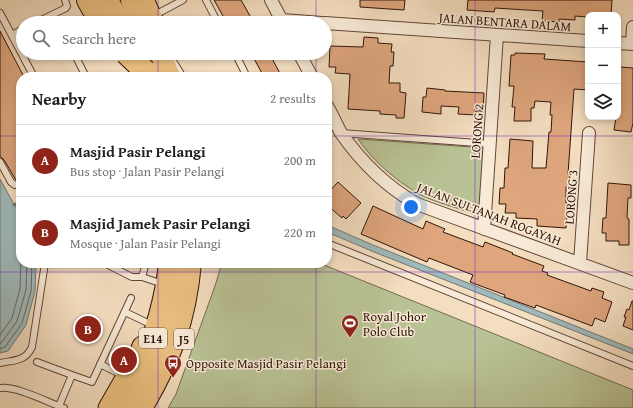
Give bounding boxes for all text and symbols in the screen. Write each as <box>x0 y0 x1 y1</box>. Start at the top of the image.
street label: JALAN BENTARA DALAM <box>436 8 572 36</box>
map controls <box>585 12 621 120</box>
button: + <box>585 12 621 48</box>
search box <box>16 16 332 60</box>
icon: search <box>30 27 52 49</box>
text: Search here <box>62 28 136 49</box>
button: − <box>585 48 621 84</box>
button: layers <box>585 84 621 120</box>
text: Nearby <box>32 86 86 111</box>
text: 2 results <box>270 89 316 108</box>
street label: LORONG 2 <box>466 103 488 159</box>
text: Masjid Pasir Pelangi <box>70 141 206 162</box>
text: A <box>41 151 49 170</box>
text: 200 m <box>284 151 316 170</box>
text: Bus stop · Jalan Pasir Pelangi <box>70 162 224 181</box>
street label: LORONG 3 <box>560 169 582 225</box>
street label: JALAN SULTANAH ROGAYAH <box>412 177 564 250</box>
your location <box>401 197 421 217</box>
text: Masjid Jamek Pasir Pelangi <box>70 213 251 234</box>
text: B <box>41 223 49 242</box>
text: 220 m <box>284 223 316 242</box>
text: Mosque · Jalan Pasir Pelangi <box>70 234 221 253</box>
place label: Royal Johor Polo Club <box>363 307 427 341</box>
sports icon: Royal Johor Polo Club <box>340 313 360 338</box>
pin: B <box>75 314 101 344</box>
road number: E14 <box>139 328 167 348</box>
road number: J5 <box>174 329 194 349</box>
pin: A <box>111 345 137 375</box>
bus stop icon: Opposite Masjid Pasir Pelangi <box>163 353 183 378</box>
place label: Opposite Masjid Pasir Pelangi <box>186 354 347 373</box>

